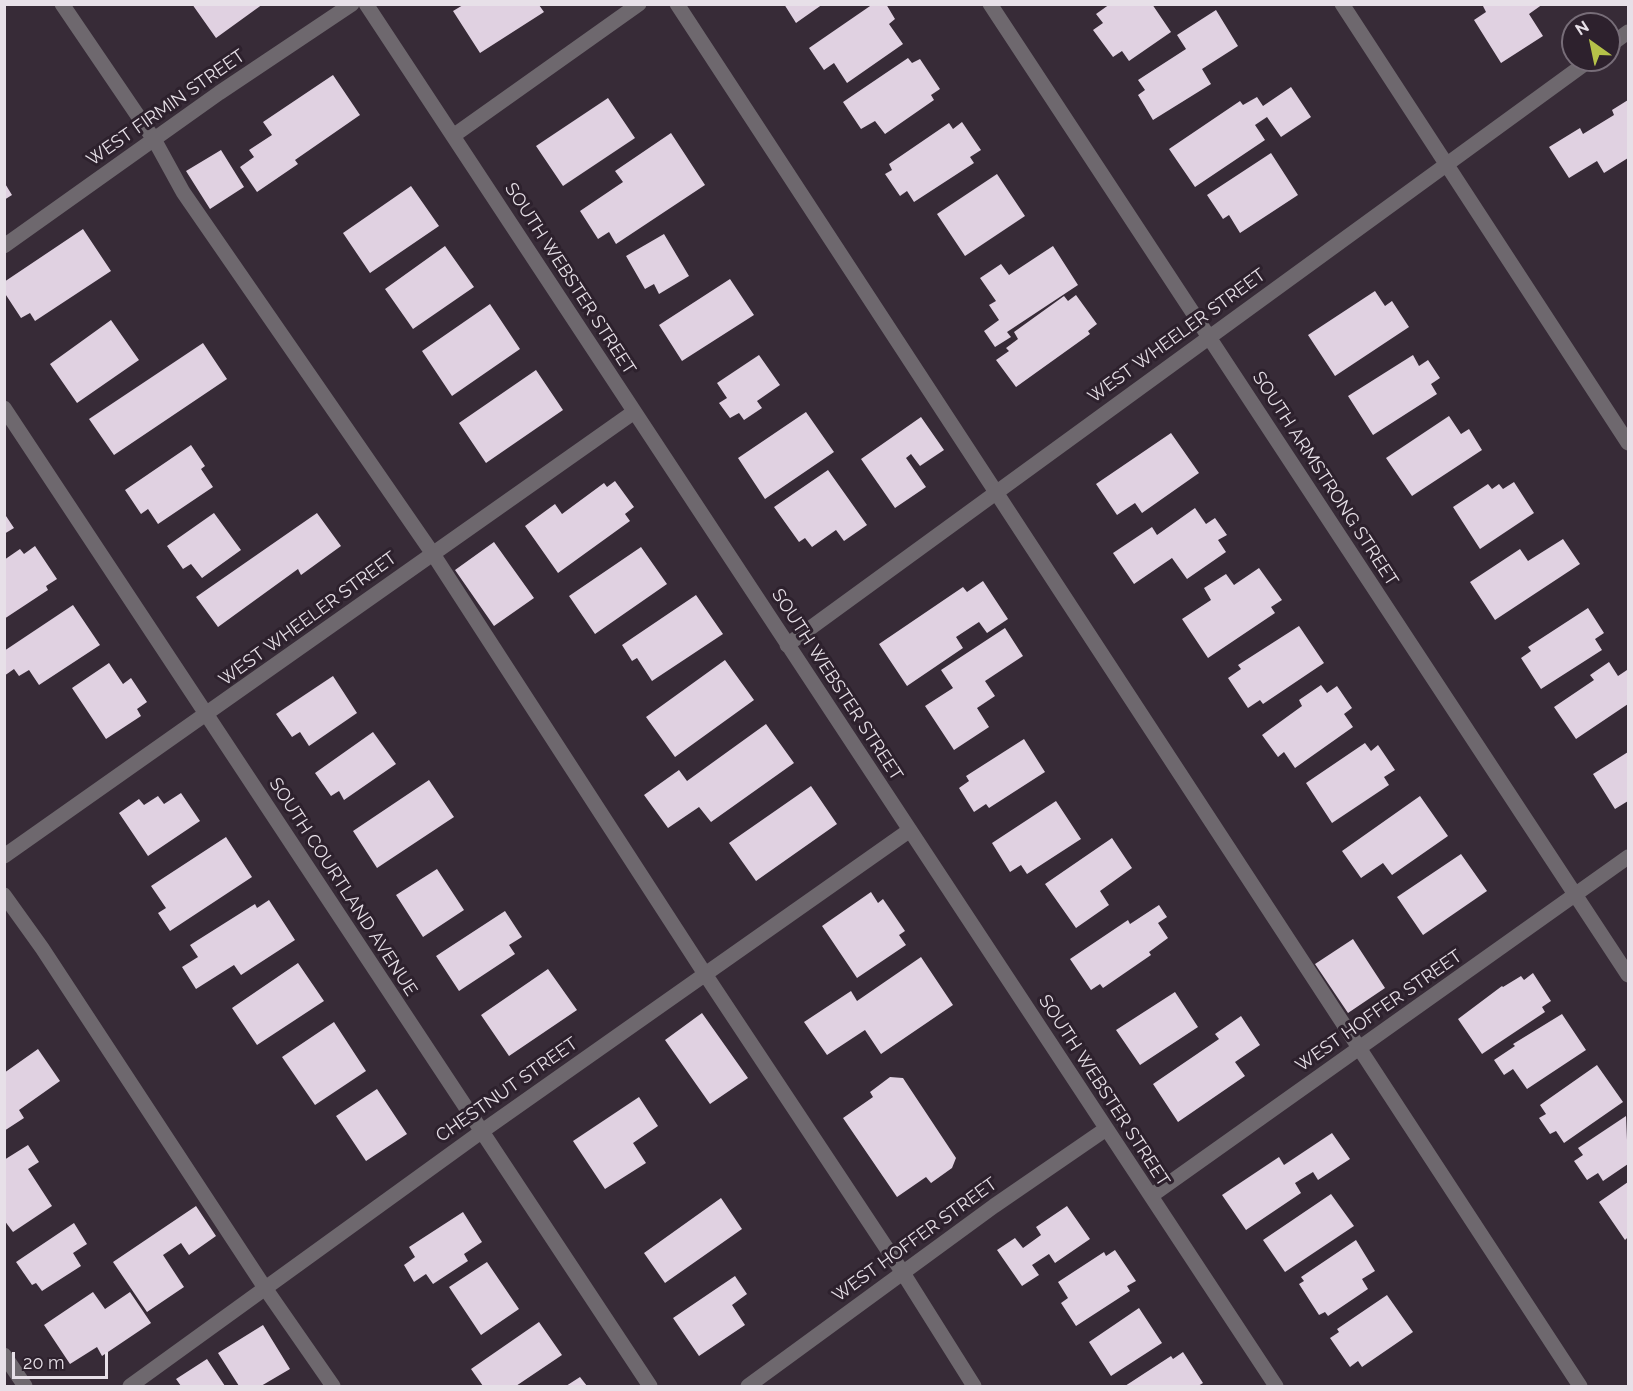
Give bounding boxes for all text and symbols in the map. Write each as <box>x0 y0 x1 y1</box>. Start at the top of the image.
north arrow <box>1561 12 1621 72</box>
text: N <box>1572 17 1592 39</box>
street label: WEST FIRMIN STREET <box>83 45 249 171</box>
street label: SOUTH WEBSTER STREET <box>500 179 640 379</box>
street label: WEST WHEELER STREET <box>1084 264 1270 408</box>
street label: SOUTH ARMSTRONG STREET <box>1247 368 1403 590</box>
street label: WEST WHEELER STREET <box>215 547 401 691</box>
street label: SOUTH WEBSTER STREET <box>767 585 907 785</box>
street label: SOUTH COURTLAND AVENUE <box>264 774 422 1000</box>
street label: WEST HOFFER STREET <box>1292 945 1466 1077</box>
street label: SOUTH WEBSTER STREET <box>1034 991 1174 1191</box>
street label: CHESTNUT STREET <box>432 1033 582 1147</box>
street label: WEST HOFFER STREET <box>829 1173 1001 1307</box>
scale bar <box>15 1340 111 1378</box>
text: 20 m <box>23 1352 65 1373</box>

